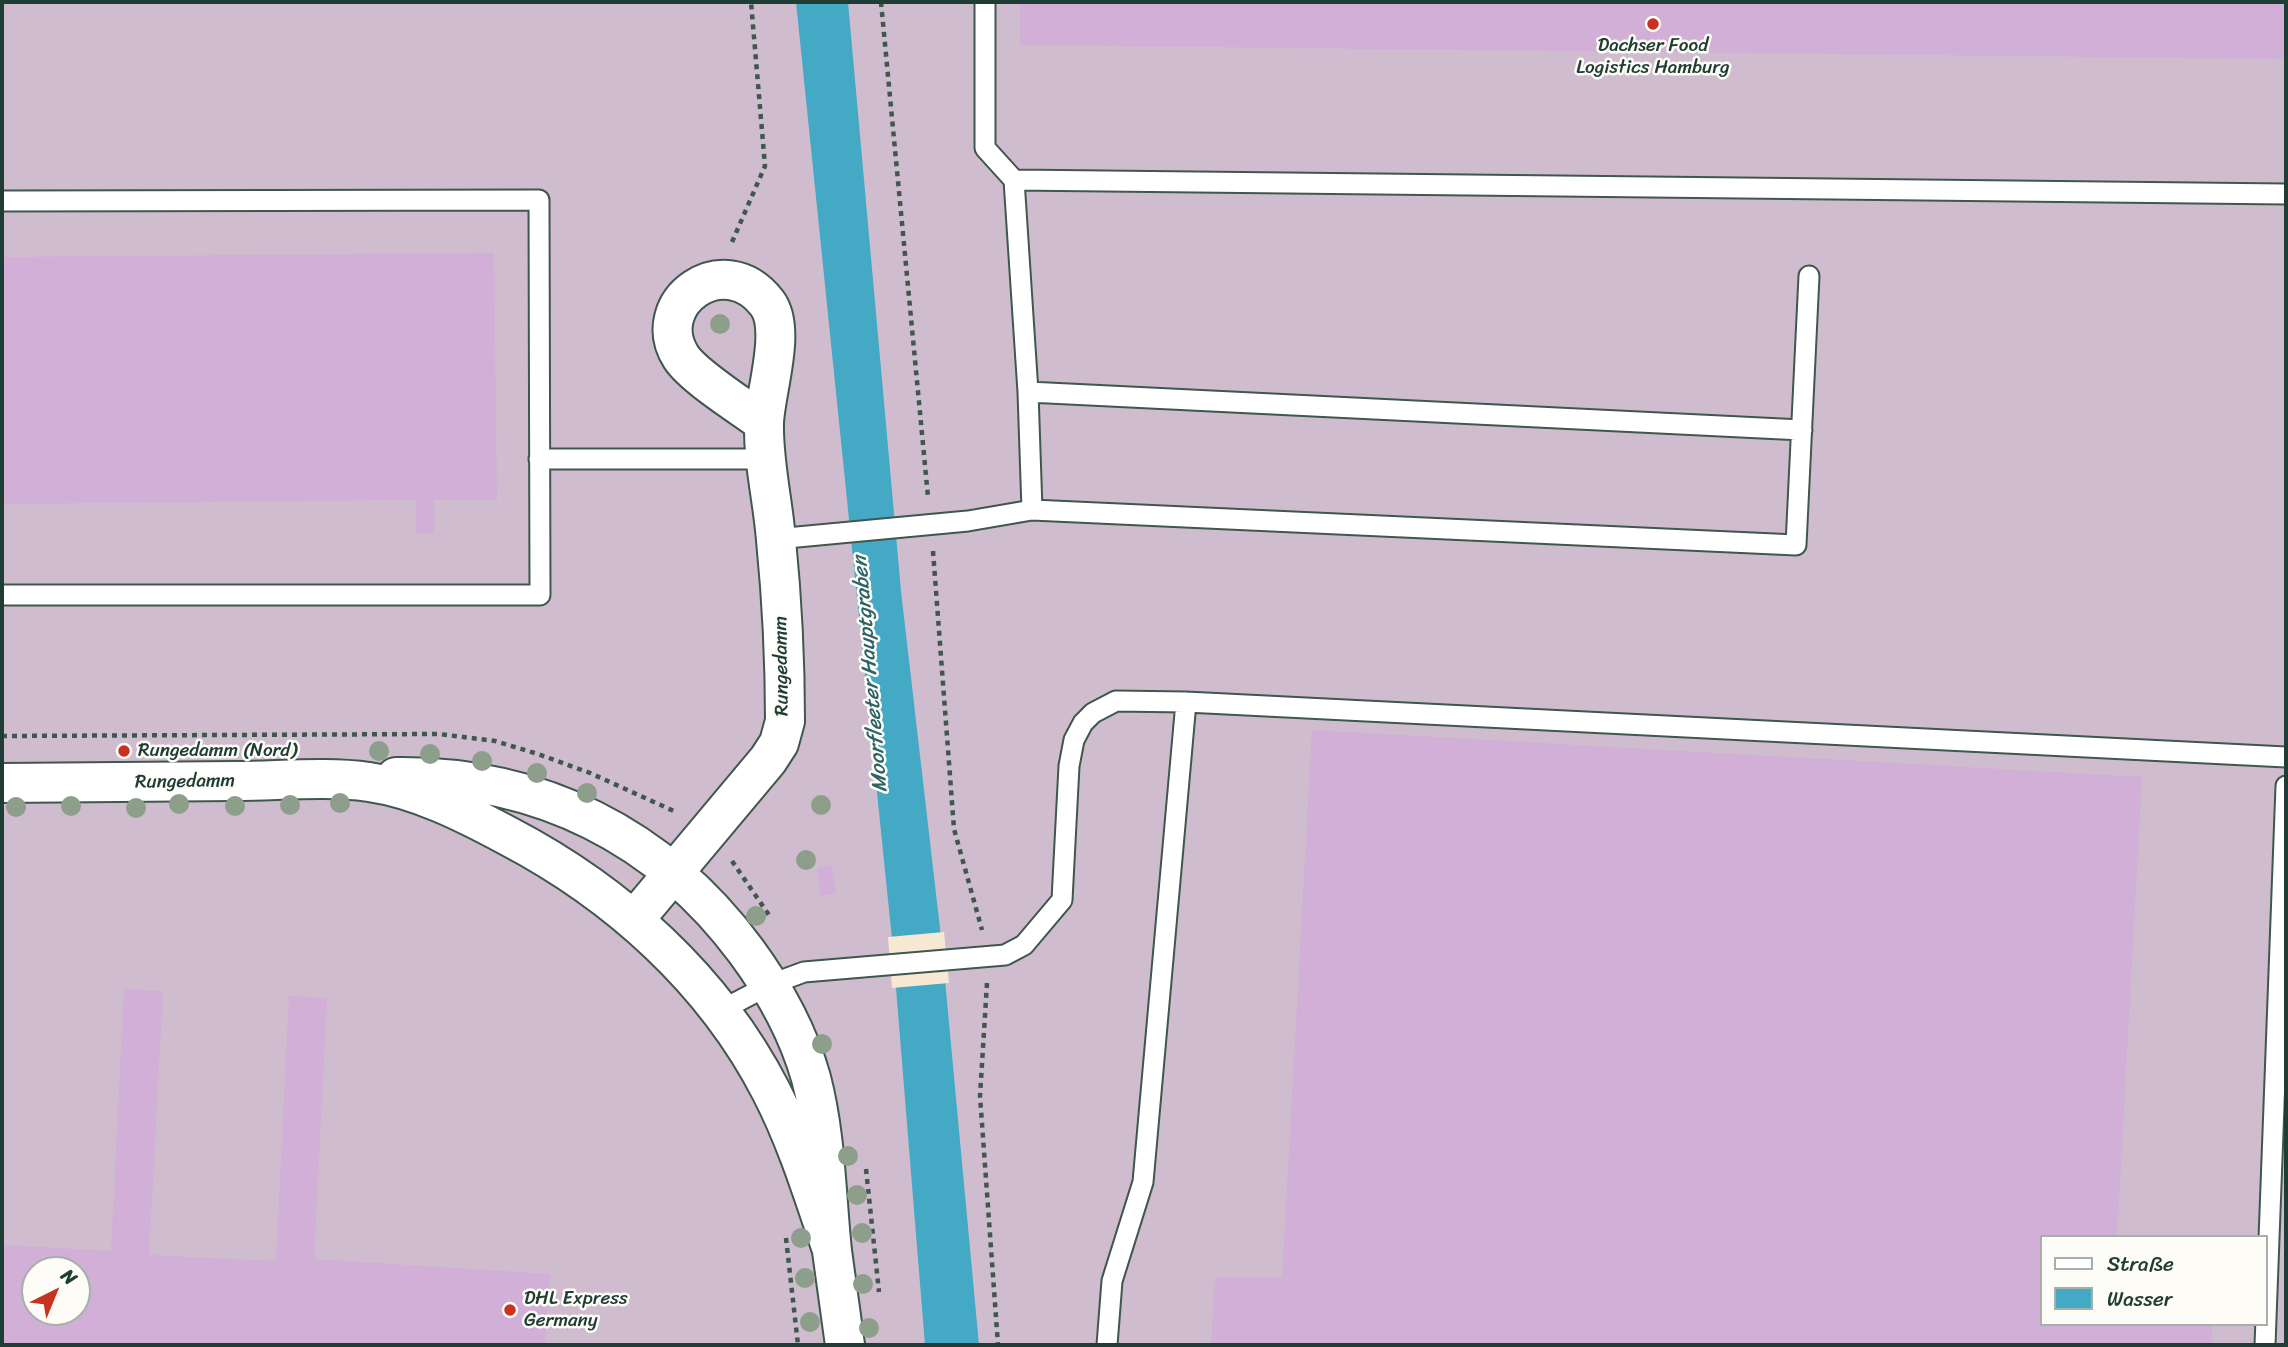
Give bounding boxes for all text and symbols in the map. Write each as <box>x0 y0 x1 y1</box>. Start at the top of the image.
marker: Dachser Food Logistics Hamburg <box>1645 16 1661 32</box>
place label: Dachser Food Logistics Hamburg <box>1576 35 1730 79</box>
water label: Moorfleeter Hauptgraben <box>848 555 894 793</box>
street label: Rungedamm <box>770 616 794 716</box>
place label: Rungedamm (Nord) <box>138 740 297 762</box>
marker: Rungedamm (Nord) <box>116 743 132 759</box>
street label: Rungedamm <box>135 770 235 794</box>
legend <box>2039 1235 2267 1326</box>
text: Straße <box>2107 1245 2174 1283</box>
north arrow <box>21 1256 91 1326</box>
text: N <box>53 1260 85 1293</box>
text: Wasser <box>2107 1280 2172 1318</box>
place label: DHL Express Germany <box>524 1288 628 1332</box>
marker: DHL Express Germany <box>502 1302 518 1318</box>

